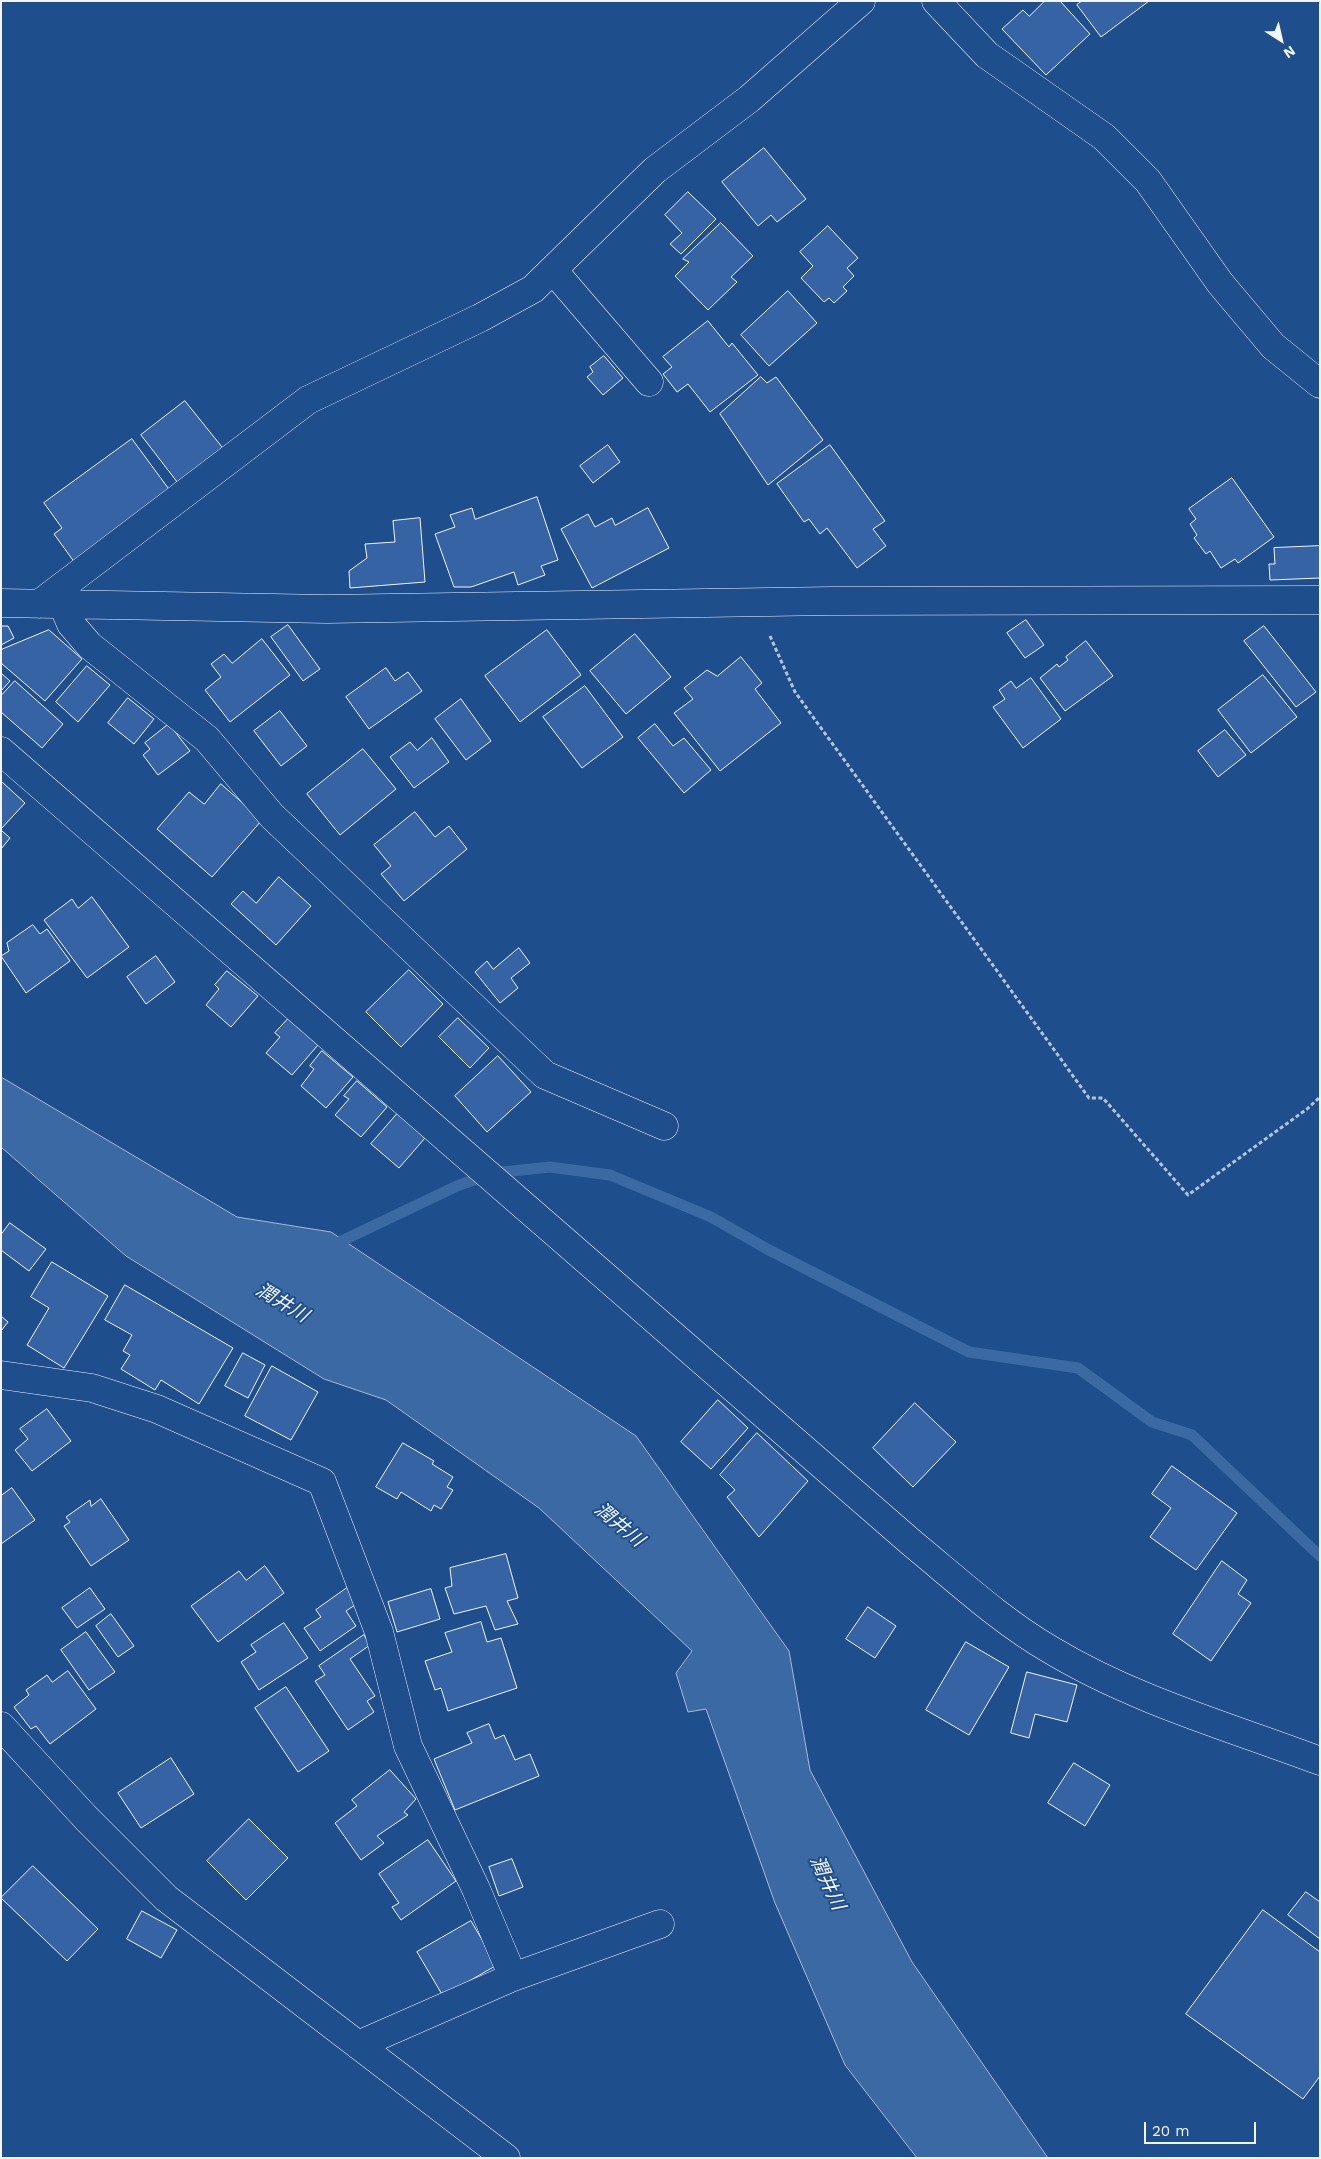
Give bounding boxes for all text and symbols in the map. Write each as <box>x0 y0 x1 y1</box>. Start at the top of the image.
north arrow <box>1256 15 1306 65</box>
text: N <box>1281 43 1298 62</box>
water label: 潤井川 <box>252 1279 312 1327</box>
water label: 潤井川 <box>590 1498 648 1552</box>
water label: 潤井川 <box>805 1852 849 1914</box>
scale bar <box>1146 2112 1258 2144</box>
text: 20 m <box>1152 2122 1190 2140</box>

